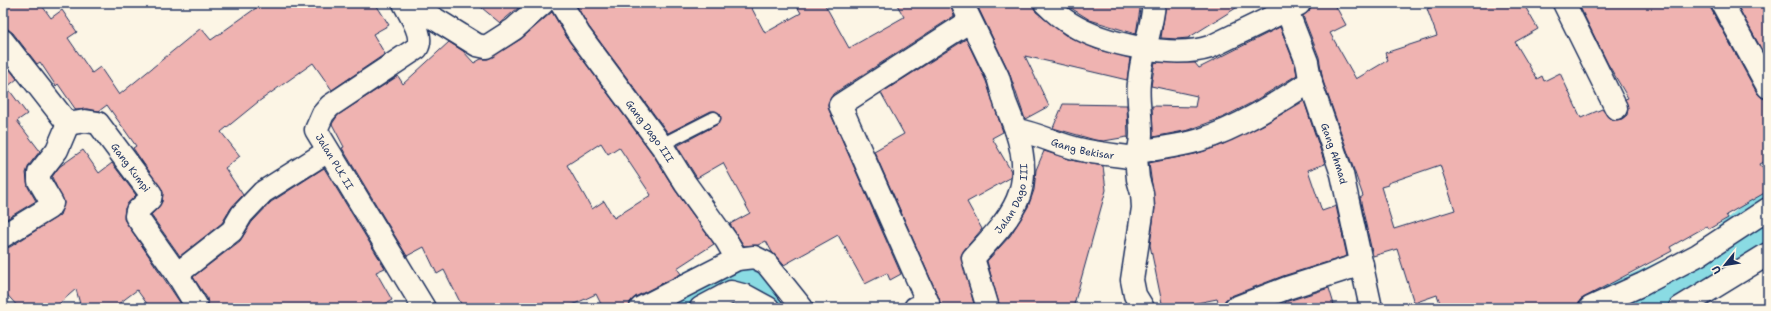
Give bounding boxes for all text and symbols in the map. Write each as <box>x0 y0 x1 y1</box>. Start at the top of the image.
street label: Gang Dago III <box>623 97 677 165</box>
street label: Gang Ahmad <box>1318 121 1350 186</box>
street label: Jalan PLK II <box>313 131 357 192</box>
street label: Gang Bekisar <box>1049 135 1115 162</box>
street label: Gang Kumpi <box>108 140 153 195</box>
street label: Jalan Dago III <box>992 163 1030 236</box>
north arrow <box>1705 245 1745 285</box>
text: U <box>1708 263 1725 277</box>

